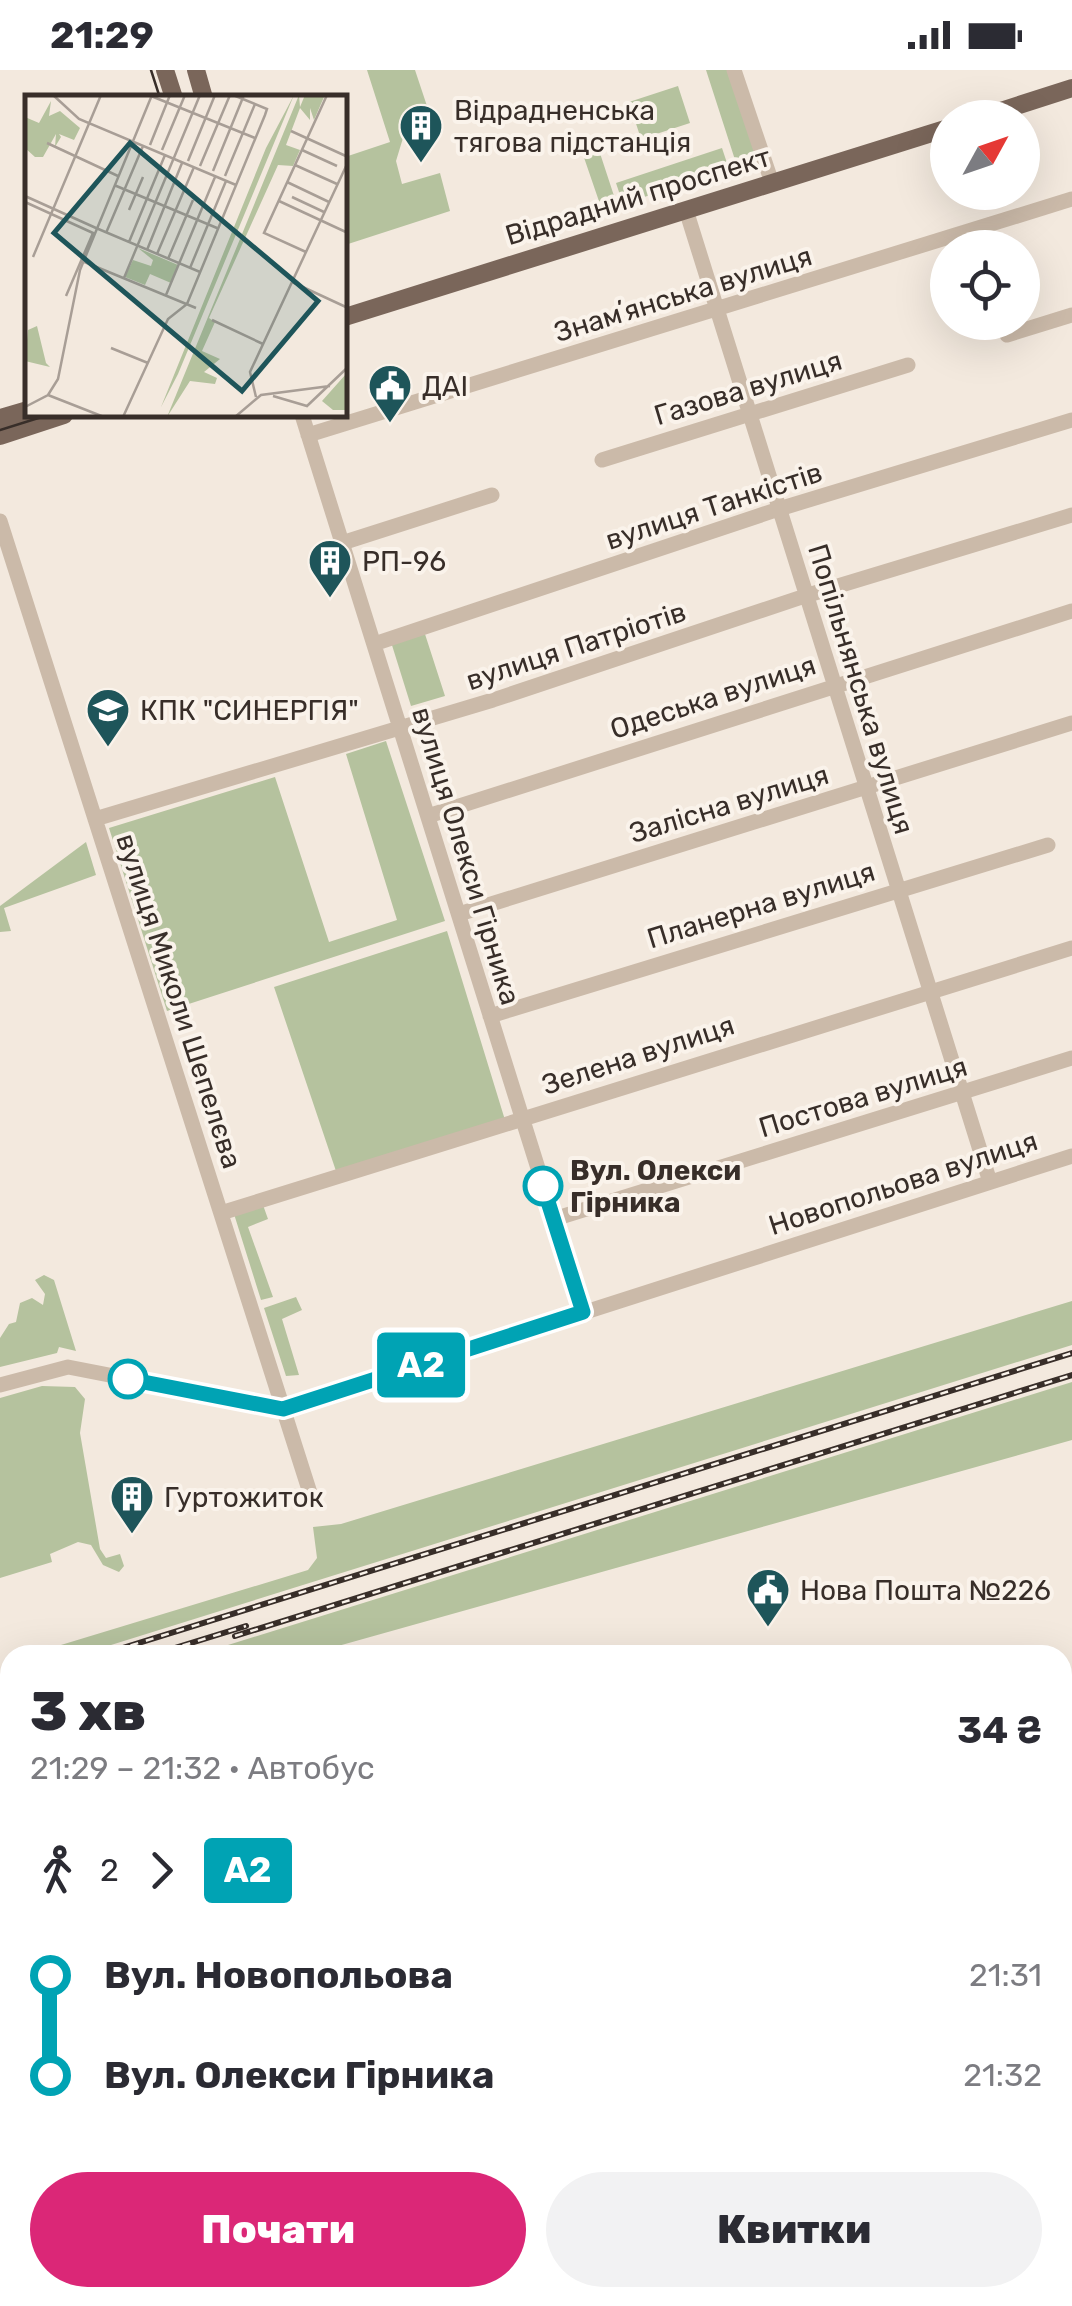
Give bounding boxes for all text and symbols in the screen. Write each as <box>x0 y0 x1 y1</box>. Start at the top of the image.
text: 21:29 <box>50 12 154 58</box>
place label: Відрадненська тягова підстанція <box>454 94 691 159</box>
inset map <box>25 95 348 418</box>
north arrow <box>930 100 1040 210</box>
map controls <box>930 100 1040 340</box>
building icon: Відрадненська тягова підстанція <box>398 103 444 164</box>
street label: Відрадний проспект <box>501 140 775 252</box>
button: locate <box>930 230 1040 340</box>
street label: Знамʼянська вулиця <box>550 239 816 349</box>
street label: Газова вулиця <box>650 344 846 432</box>
public building icon: ДАІ <box>367 363 413 424</box>
place label: ДАІ <box>422 370 468 403</box>
street label: вулиця Танкістів <box>602 455 826 557</box>
building icon: РП-96 <box>307 538 353 599</box>
street label: Попільнянська вулиця <box>801 540 921 838</box>
place label: РП-96 <box>362 545 446 578</box>
street label: вулиця Патріотів <box>462 595 690 697</box>
street label: Одеська вулиця <box>606 648 820 746</box>
school or university icon: КПК "СИНЕРГІЯ" <box>85 687 131 748</box>
place label: КПК "СИНЕРГІЯ" <box>140 694 359 727</box>
street label: вулиця Олекси Гірника <box>405 703 527 1009</box>
street label: Залісна вулиця <box>625 758 833 850</box>
street label: вулиця Миколи Шепелєва <box>109 829 249 1173</box>
street label: Планерна вулиця <box>643 855 879 955</box>
street label: Зелена вулиця <box>538 1008 738 1102</box>
street label: Постова вулиця <box>755 1050 971 1144</box>
street label: Новопольова вулиця <box>764 1124 1042 1242</box>
place label: Вул. Олекси Гірника <box>570 1154 741 1219</box>
marker: Вул. Олекси Гірника <box>524 1167 562 1205</box>
line badge: А2 <box>376 1332 466 1398</box>
text: А2 <box>397 1344 445 1386</box>
unlabelled marker <box>109 1360 147 1398</box>
building icon: Гуртожиток <box>109 1474 155 1535</box>
place label: Гуртожиток <box>164 1481 324 1514</box>
public building icon: Нова Пошта №226 <box>745 1567 791 1628</box>
place label: Нова Пошта №226 <box>800 1574 1051 1607</box>
text: 3 хв <box>30 1679 147 1744</box>
text: 34 ₴ <box>957 1707 1042 1753</box>
text: 21:29 – 21:32 · Автобус <box>30 1749 375 1787</box>
icon: walk <box>30 1843 85 1898</box>
icon: forward <box>134 1843 189 1898</box>
text: А2 <box>224 1849 272 1891</box>
text: 2 <box>100 1851 119 1889</box>
text: Вул. Новопольова <box>104 1952 453 1998</box>
text: 21:31 <box>969 1956 1042 1994</box>
text: Вул. Олекси Гірника <box>104 2052 495 2098</box>
text: 21:32 <box>963 2056 1042 2094</box>
button: Почати <box>30 2172 526 2287</box>
button: Квитки <box>546 2172 1042 2287</box>

